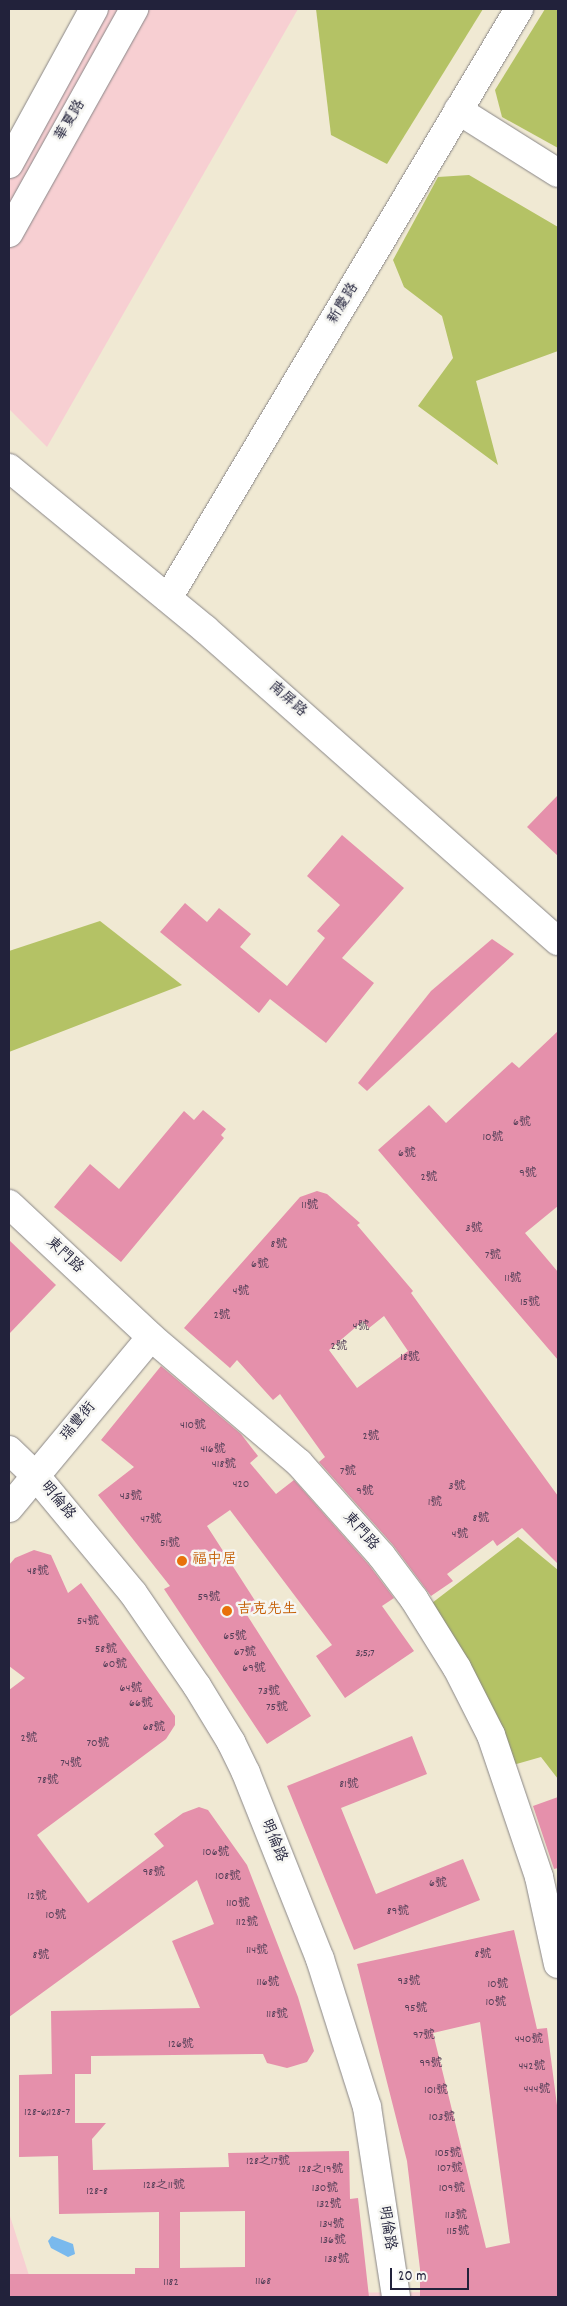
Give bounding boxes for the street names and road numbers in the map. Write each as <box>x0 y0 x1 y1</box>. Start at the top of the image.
street label: 華夏路 <box>52 97 90 145</box>
street label: 新慶路 <box>325 280 363 328</box>
street label: 南屏路 <box>264 678 310 722</box>
street label: 東門路 <box>41 1234 87 1278</box>
street label: 瑞豐街 <box>58 1399 100 1445</box>
street label: 明倫路 <box>36 1478 78 1524</box>
street label: 東門路 <box>338 1509 382 1555</box>
street label: 明倫路 <box>256 1817 290 1865</box>
street label: 明倫路 <box>374 2204 398 2252</box>

